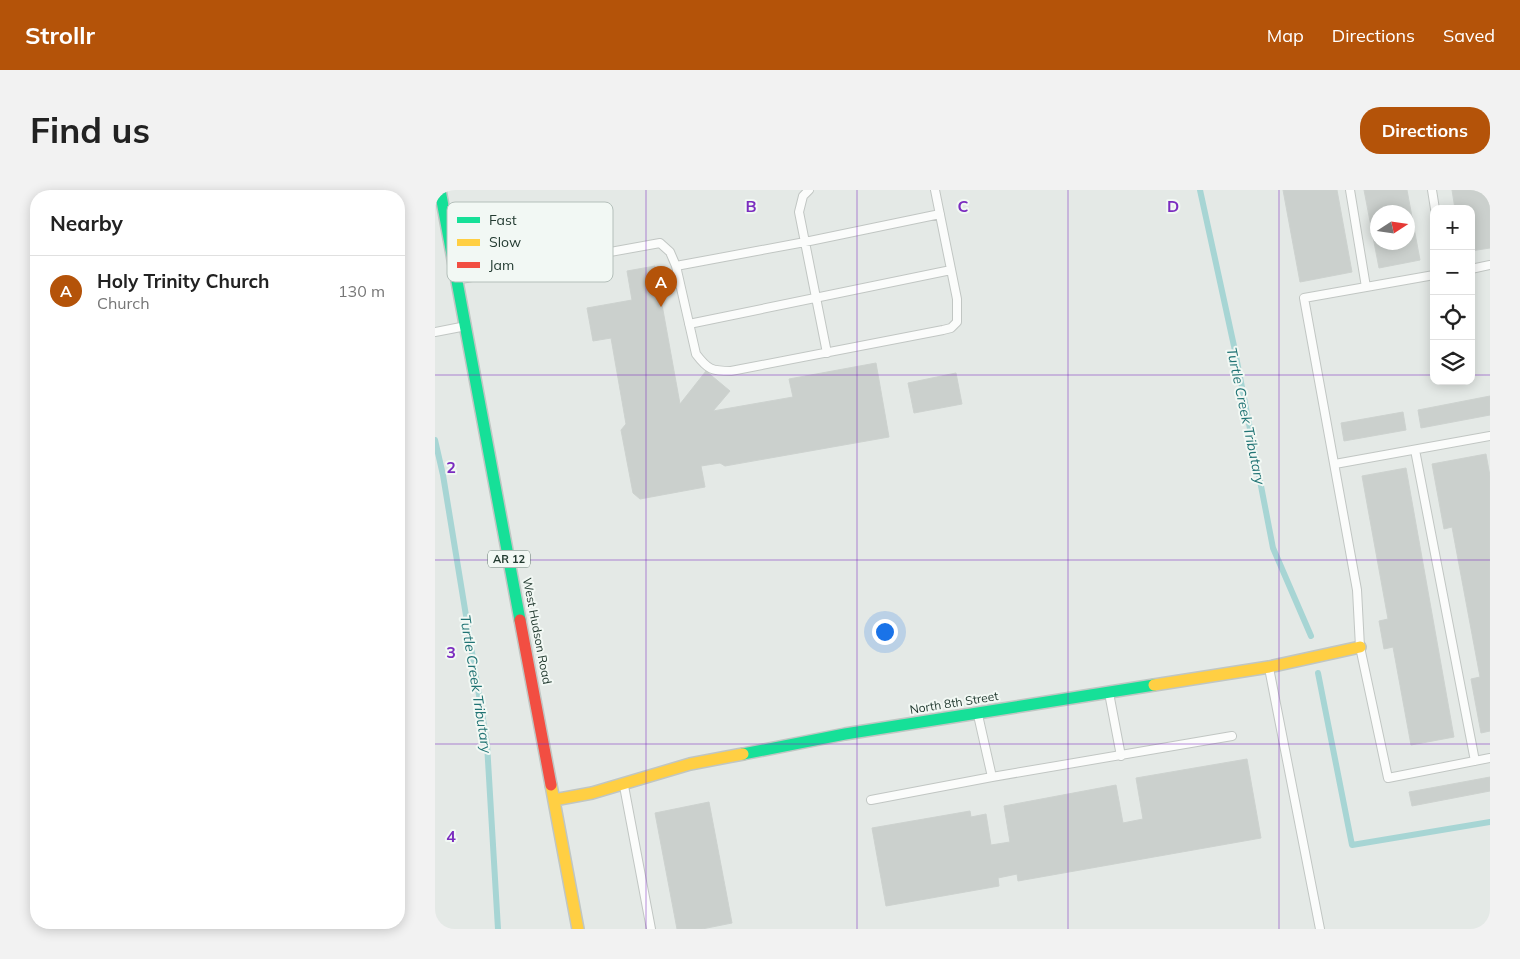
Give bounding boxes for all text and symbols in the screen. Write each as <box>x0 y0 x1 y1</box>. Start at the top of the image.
text: Strollr <box>25 20 95 50</box>
text: Map <box>1267 24 1304 47</box>
text: Directions <box>1332 24 1415 47</box>
text: Saved <box>1443 24 1495 47</box>
button: Directions <box>1360 107 1490 154</box>
text: Find us <box>30 108 150 152</box>
text: B <box>745 196 757 216</box>
text: C <box>958 196 969 216</box>
text: D <box>1167 196 1179 216</box>
legend <box>447 202 613 282</box>
north arrow <box>1370 205 1415 250</box>
map controls <box>1430 205 1475 385</box>
button: + <box>1430 205 1475 250</box>
text: Nearby <box>50 210 123 236</box>
text: Fast <box>489 211 517 229</box>
text: Slow <box>489 233 521 251</box>
button: − <box>1430 250 1475 295</box>
text: Jam <box>489 256 514 274</box>
pin: A <box>645 266 677 307</box>
text: Holy Trinity Church <box>97 269 270 293</box>
text: A <box>60 281 72 301</box>
text: 130 m <box>338 281 385 301</box>
text: Church <box>97 293 150 313</box>
button: locate <box>1430 295 1475 340</box>
button: layers <box>1430 340 1475 385</box>
water label: Turtle Creek Tributary <box>1223 346 1269 487</box>
text: 2 <box>446 457 456 477</box>
road number: AR 12 <box>488 550 530 568</box>
street label: West Hudson Road <box>520 576 555 685</box>
water label: Turtle Creek Tributary <box>456 614 496 755</box>
your location <box>872 619 898 645</box>
text: 3 <box>446 642 456 662</box>
street label: North 8th Street <box>908 688 999 717</box>
text: 4 <box>446 826 456 846</box>

